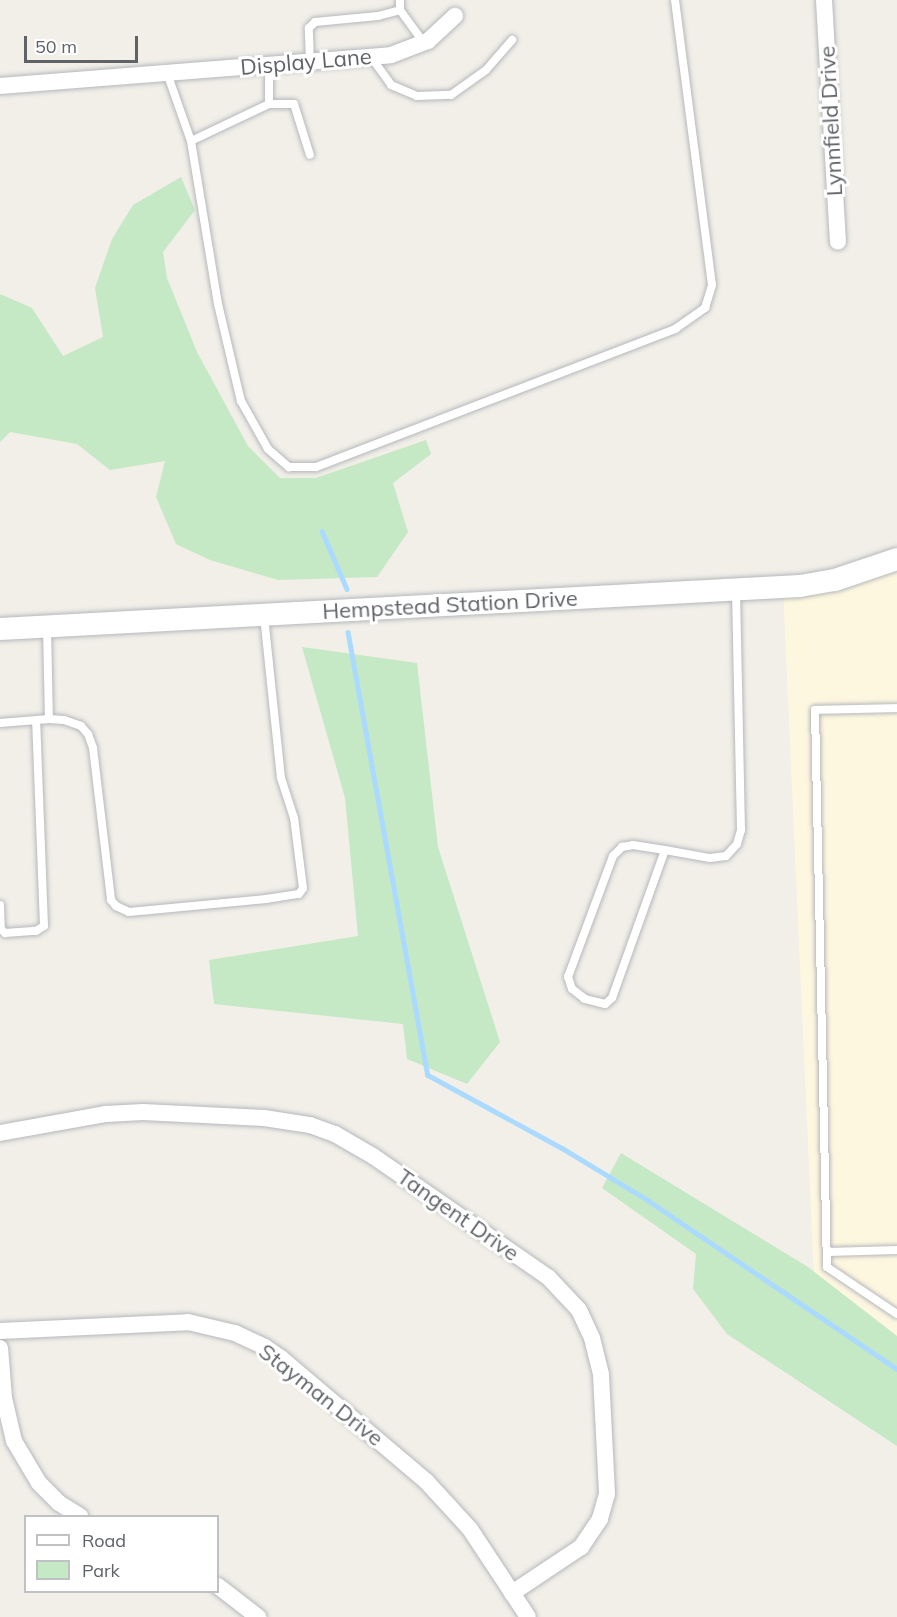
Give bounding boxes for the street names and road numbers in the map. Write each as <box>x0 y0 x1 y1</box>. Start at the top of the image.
street label: Display Lane <box>239 43 373 81</box>
street label: Lynnfield Drive <box>814 45 848 197</box>
street label: Hempstead Station Drive <box>322 585 578 625</box>
street label: Tangent Drive <box>392 1163 524 1267</box>
street label: Stayman Drive <box>254 1338 388 1452</box>

